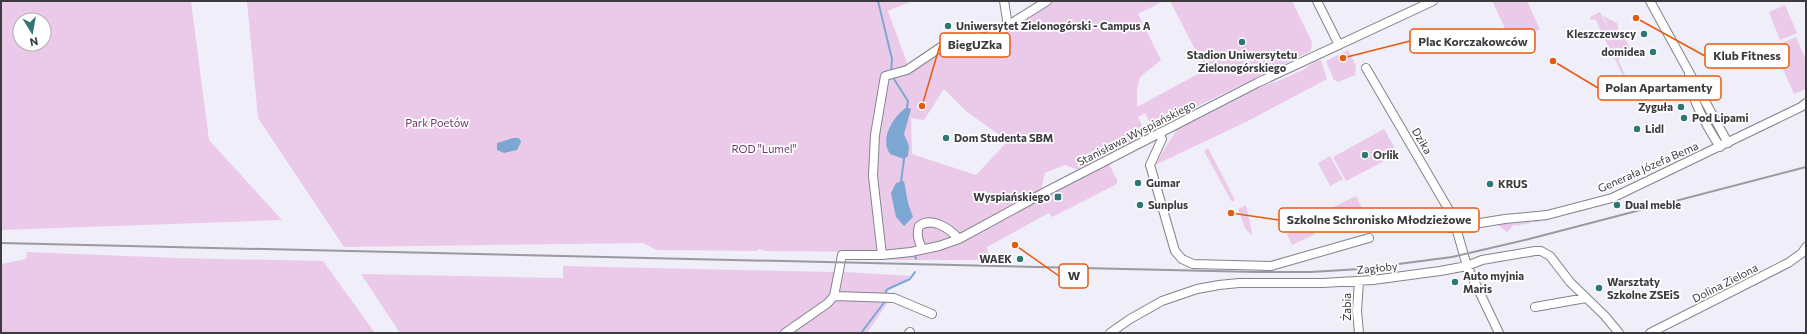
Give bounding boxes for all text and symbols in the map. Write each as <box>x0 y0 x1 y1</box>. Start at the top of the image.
north arrow <box>12 12 52 52</box>
place label: Uniwersytet Zielonogórski - Campus A <box>956 19 1151 32</box>
marker: Uniwersytet Zielonogórski - Campus A <box>943 21 953 31</box>
place label: Kleszczewscy <box>1567 27 1636 40</box>
callout: Plac Korczakowców <box>1410 29 1535 53</box>
marker: Kleszczewscy <box>1639 29 1649 39</box>
callout: BiegUZka <box>940 33 1010 57</box>
text: Plac Korczakowców <box>1418 34 1528 48</box>
text: N <box>29 35 39 49</box>
text: BiegUZka <box>948 37 1002 51</box>
marker: Stadion Uniwersytetu Zielonogórskiego <box>1237 37 1247 47</box>
callout: Klub Fitness <box>1705 44 1789 68</box>
place label: domidea <box>1601 45 1645 58</box>
marker: domidea <box>1648 47 1658 57</box>
place label: Stadion Uniwersytetu Zielonogórskiego <box>1187 48 1297 74</box>
text: Klub Fitness <box>1713 48 1781 62</box>
callout: Polan Apartamenty <box>1598 76 1721 100</box>
text: Polan Apartamenty <box>1605 80 1713 94</box>
street label: Stanisława Wyspiańskiego <box>1074 97 1198 168</box>
place label: Zyguła <box>1638 100 1673 113</box>
marker: Zyguła <box>1676 102 1686 112</box>
place label: Pod Lipami <box>1692 111 1749 124</box>
marker: Pod Lipami <box>1679 113 1689 123</box>
park label: Park Poetów <box>405 116 469 129</box>
place label: Lidl <box>1645 122 1664 135</box>
marker: Lidl <box>1632 124 1642 134</box>
street label: Dzika <box>1410 125 1435 156</box>
place label: Dom Studenta SBM <box>954 131 1054 144</box>
marker: Dom Studenta SBM <box>941 133 951 143</box>
street label: Generała Józefa Bema <box>1596 139 1700 195</box>
park label: ROD "Lumel" <box>731 142 797 155</box>
place label: Orlik <box>1373 148 1400 161</box>
marker: Orlik <box>1360 150 1370 160</box>
place label: Gumar <box>1146 176 1181 189</box>
place label: KRUS <box>1498 177 1528 190</box>
marker: Gumar <box>1133 178 1143 188</box>
marker: KRUS <box>1485 179 1495 189</box>
place label: Wyspiańskiego <box>973 190 1050 203</box>
marker: Wyspiańskiego <box>1053 192 1063 202</box>
place label: Sunplus <box>1148 198 1188 211</box>
place label: Dual meble <box>1625 198 1681 211</box>
marker: Sunplus <box>1135 200 1145 210</box>
marker: Dual meble <box>1612 200 1622 210</box>
callout: Szkolne Schronisko Młodzieżowe <box>1279 208 1479 232</box>
text: Szkolne Schronisko Młodzieżowe <box>1287 212 1471 226</box>
place label: WAEK <box>979 252 1012 265</box>
marker: WAEK <box>1015 254 1025 264</box>
street label: Zagłoby <box>1356 259 1398 276</box>
street label: Dolina Zielona <box>1690 260 1760 305</box>
callout: W <box>1059 264 1088 288</box>
text: W <box>1068 268 1081 282</box>
place label: Auto myjnia Maris <box>1463 269 1524 295</box>
place label: Warsztaty Szkolne ZSEiS <box>1607 275 1680 301</box>
marker: Auto myjnia Maris <box>1450 277 1460 287</box>
marker: Warsztaty Szkolne ZSEiS <box>1594 283 1604 293</box>
street label: Żabia <box>1339 293 1353 321</box>

